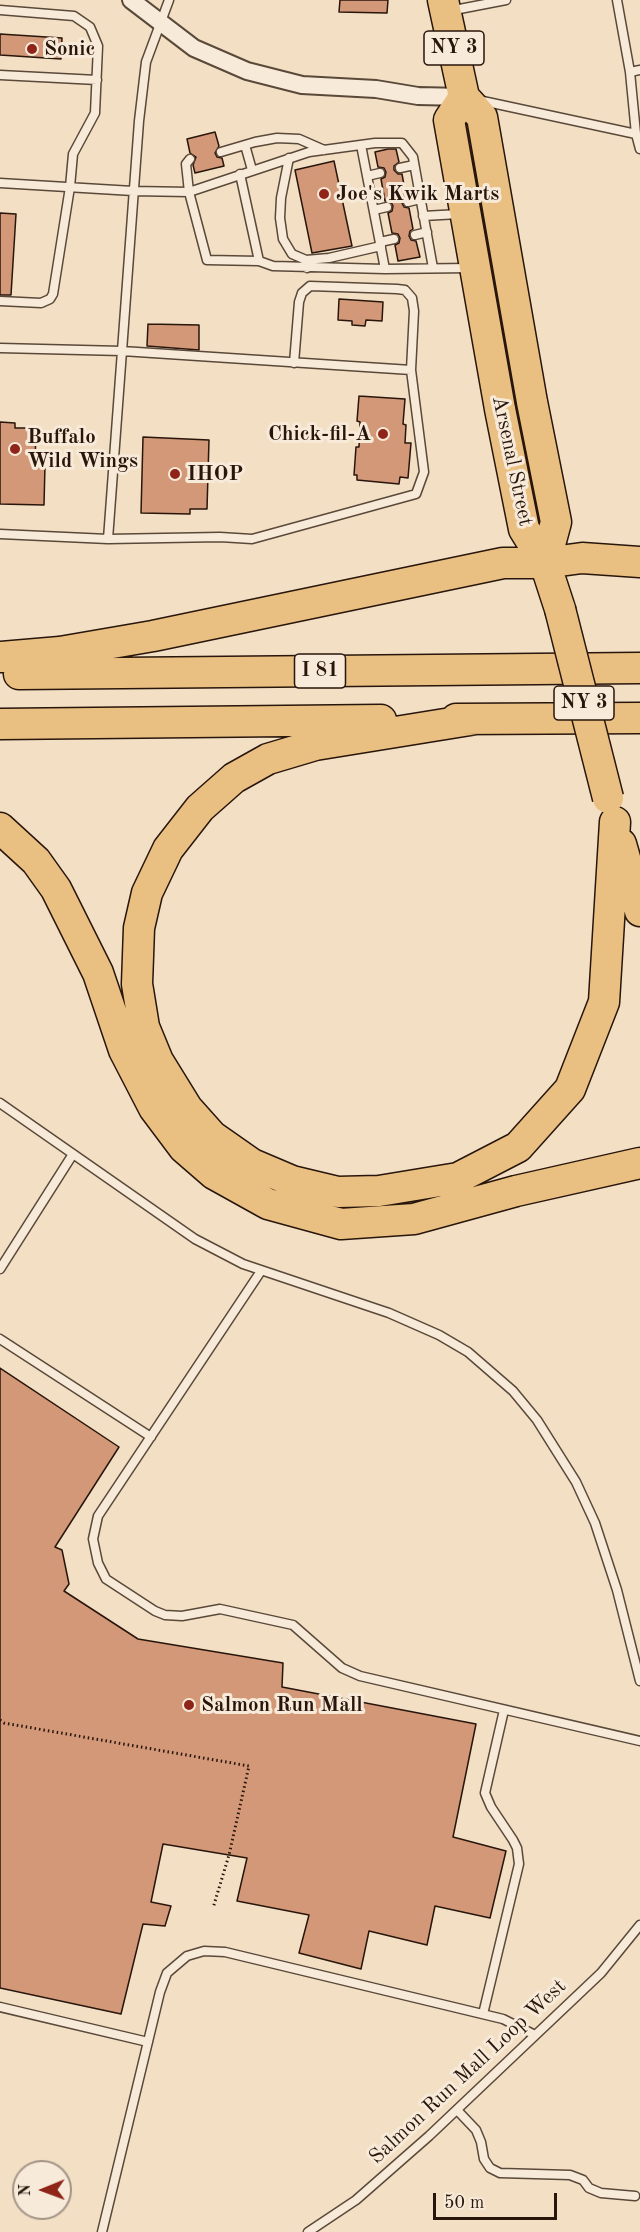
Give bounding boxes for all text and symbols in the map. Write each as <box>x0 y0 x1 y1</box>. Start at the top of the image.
road number: NY 3 <box>424 31 484 65</box>
place label: Sonic <box>44 36 95 62</box>
marker: Sonic <box>25 42 39 56</box>
place label: Joe's Kwik Marts <box>336 181 499 207</box>
marker: Joe's Kwik Marts <box>317 187 331 201</box>
street label: Arsenal Street <box>486 394 538 528</box>
place label: Chick-fil-A <box>268 421 371 447</box>
place label: Buffalo Wild Wings <box>27 424 138 474</box>
marker: Chick-fil-A <box>376 427 390 441</box>
marker: Buffalo Wild Wings <box>8 442 22 456</box>
place label: IHOP <box>187 461 243 487</box>
marker: IHOP <box>168 467 182 481</box>
road number: I 81 <box>294 654 346 688</box>
road number: NY 3 <box>554 686 614 720</box>
place label: Salmon Run Mall <box>201 1692 363 1718</box>
marker: Salmon Run Mall <box>182 1698 196 1712</box>
street label: Salmon Run Mall Loop West <box>364 1974 572 2170</box>
north arrow <box>12 2160 72 2220</box>
scale bar <box>436 2181 560 2219</box>
text: N <box>18 2184 34 2197</box>
text: 50 m <box>444 2194 484 2212</box>

